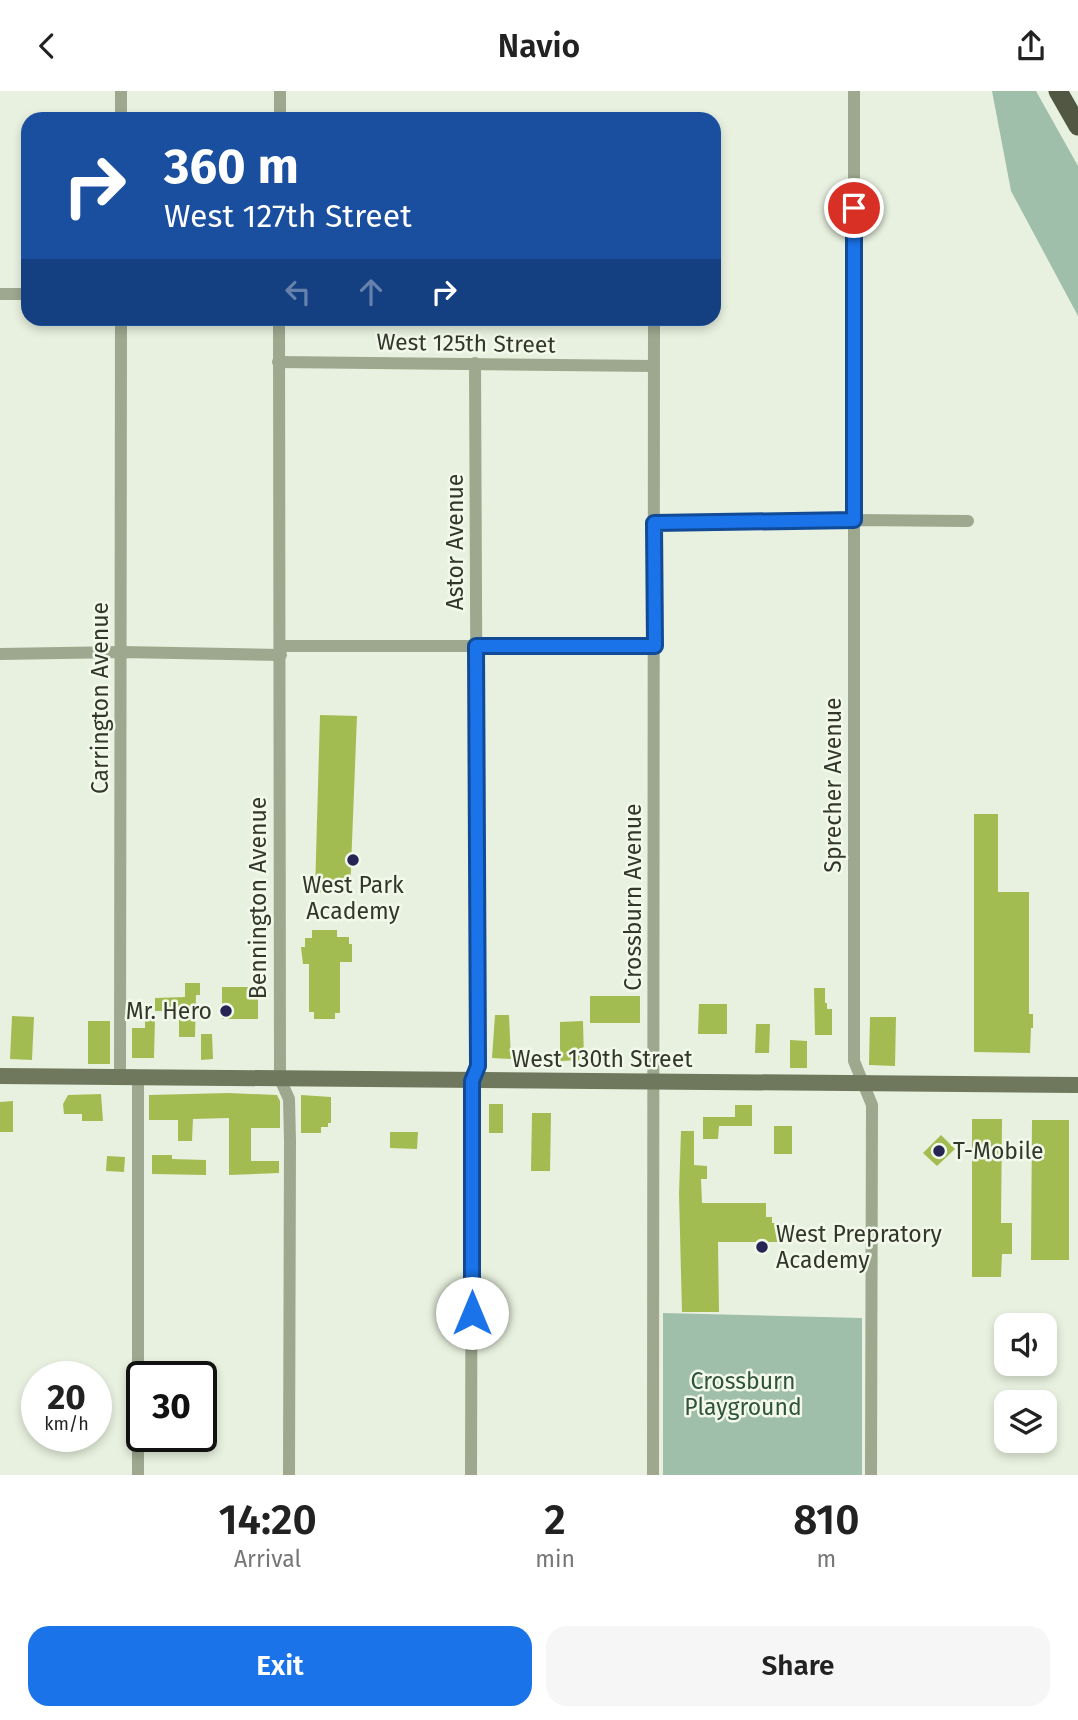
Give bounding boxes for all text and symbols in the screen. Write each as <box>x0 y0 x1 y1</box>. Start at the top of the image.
icon: back <box>28 27 66 65</box>
text: Navio <box>498 27 580 65</box>
icon: share <box>1012 27 1050 65</box>
text: 360 m <box>164 137 299 196</box>
icon: right <box>49 140 140 231</box>
pin <box>824 178 884 238</box>
icon: arrive <box>835 189 873 227</box>
text: West 127th Street <box>164 197 412 235</box>
icon: left <box>279 273 317 311</box>
icon: ahead <box>352 273 390 311</box>
icon: right <box>425 273 463 311</box>
street label: West 125th Street <box>376 327 557 359</box>
street label: Astor Avenue <box>441 474 469 610</box>
street label: Carrington Avenue <box>86 602 114 794</box>
street label: Sprecher Avenue <box>819 697 847 873</box>
street label: Bennington Avenue <box>244 797 272 999</box>
street label: Crossburn Avenue <box>619 803 647 991</box>
marker: West Park Academy <box>345 852 361 868</box>
place label: West Park Academy <box>302 871 404 925</box>
place label: Mr. Hero <box>126 997 212 1025</box>
marker: Mr. Hero <box>218 1003 234 1019</box>
street label: West 130th Street <box>512 1045 693 1073</box>
place label: T-Mobile <box>953 1137 1044 1165</box>
marker: T-Mobile <box>931 1143 947 1159</box>
place label: West Prepratory Academy <box>776 1220 943 1274</box>
marker: West Prepratory Academy <box>754 1239 770 1255</box>
position arrow <box>435 1276 509 1350</box>
map controls <box>994 1313 1057 1453</box>
button: sound <box>994 1313 1057 1376</box>
speed limit sign: 30 <box>126 1361 217 1452</box>
park label: Crossburn Playground <box>684 1367 802 1421</box>
text: 20 <box>47 1376 86 1418</box>
button: layers <box>994 1390 1057 1453</box>
text: km/h <box>44 1413 89 1435</box>
text: 14:20 <box>218 1495 317 1545</box>
text: 2 <box>544 1495 566 1545</box>
text: 810 <box>793 1495 860 1545</box>
text: Arrival <box>234 1545 301 1573</box>
text: min <box>535 1545 575 1573</box>
text: m <box>817 1545 836 1573</box>
button: Exit <box>28 1626 532 1706</box>
button: Share <box>546 1626 1050 1706</box>

